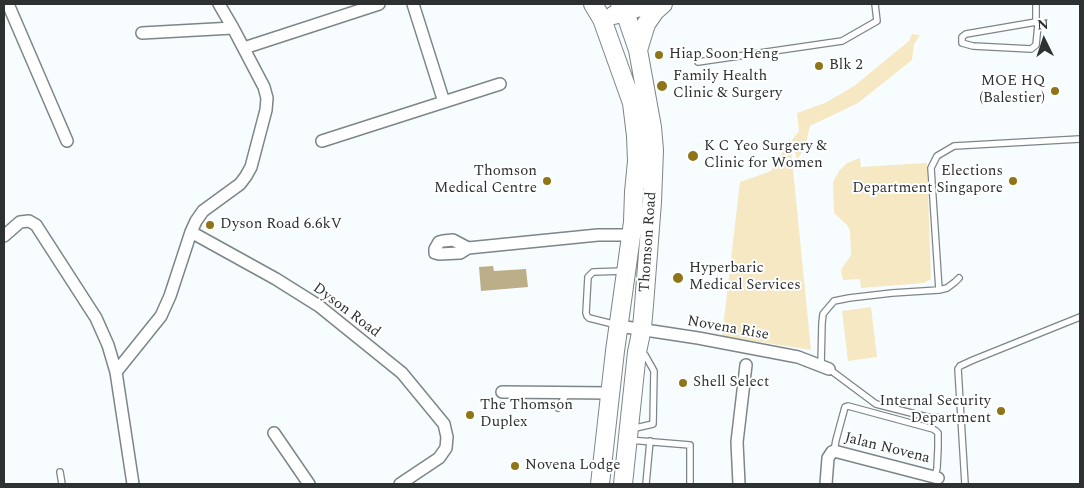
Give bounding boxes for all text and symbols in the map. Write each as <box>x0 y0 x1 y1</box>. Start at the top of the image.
text: N <box>1036 14 1049 35</box>
north arrow <box>1019 15 1069 65</box>
place label: Hiap Soon Heng <box>669 46 779 64</box>
marker: Hiap Soon Heng <box>653 49 665 61</box>
place label: Blk 2 <box>829 57 863 75</box>
marker: Blk 2 <box>813 60 825 72</box>
place label: Family Health Clinic & Surgery <box>673 68 782 103</box>
place label: MOE HQ (Balestier) <box>979 73 1045 108</box>
marker: Family Health Clinic & Surgery <box>655 79 669 93</box>
marker: MOE HQ (Balestier) <box>1049 85 1061 97</box>
place label: K C Yeo Surgery & Clinic for Women <box>704 138 827 173</box>
marker: K C Yeo Surgery & Clinic for Women <box>686 149 700 163</box>
place label: Thomson Medical Centre <box>434 163 537 198</box>
place label: Elections Department Singapore <box>852 163 1003 198</box>
marker: Thomson Medical Centre <box>541 175 553 187</box>
marker: Elections Department Singapore <box>1007 175 1019 187</box>
street label: Thomson Road <box>637 191 661 293</box>
place label: Dyson Road 6.6kV <box>220 216 342 234</box>
marker: Dyson Road 6.6kV <box>204 219 216 231</box>
place label: Hyperbaric Medical Services <box>689 260 801 295</box>
marker: Hyperbaric Medical Services <box>671 271 685 285</box>
street label: Dyson Road <box>309 280 383 342</box>
street label: Novena Rise <box>686 313 770 345</box>
place label: Shell Select <box>693 374 769 392</box>
marker: Shell Select <box>677 377 689 389</box>
place label: Internal Security Department <box>880 393 991 428</box>
place label: The Thomson Duplex <box>480 397 573 432</box>
marker: Internal Security Department <box>995 405 1007 417</box>
marker: The Thomson Duplex <box>464 409 476 421</box>
street label: Jalan Novena <box>842 430 932 468</box>
place label: Novena Lodge <box>525 457 621 475</box>
marker: Novena Lodge <box>509 460 521 472</box>

